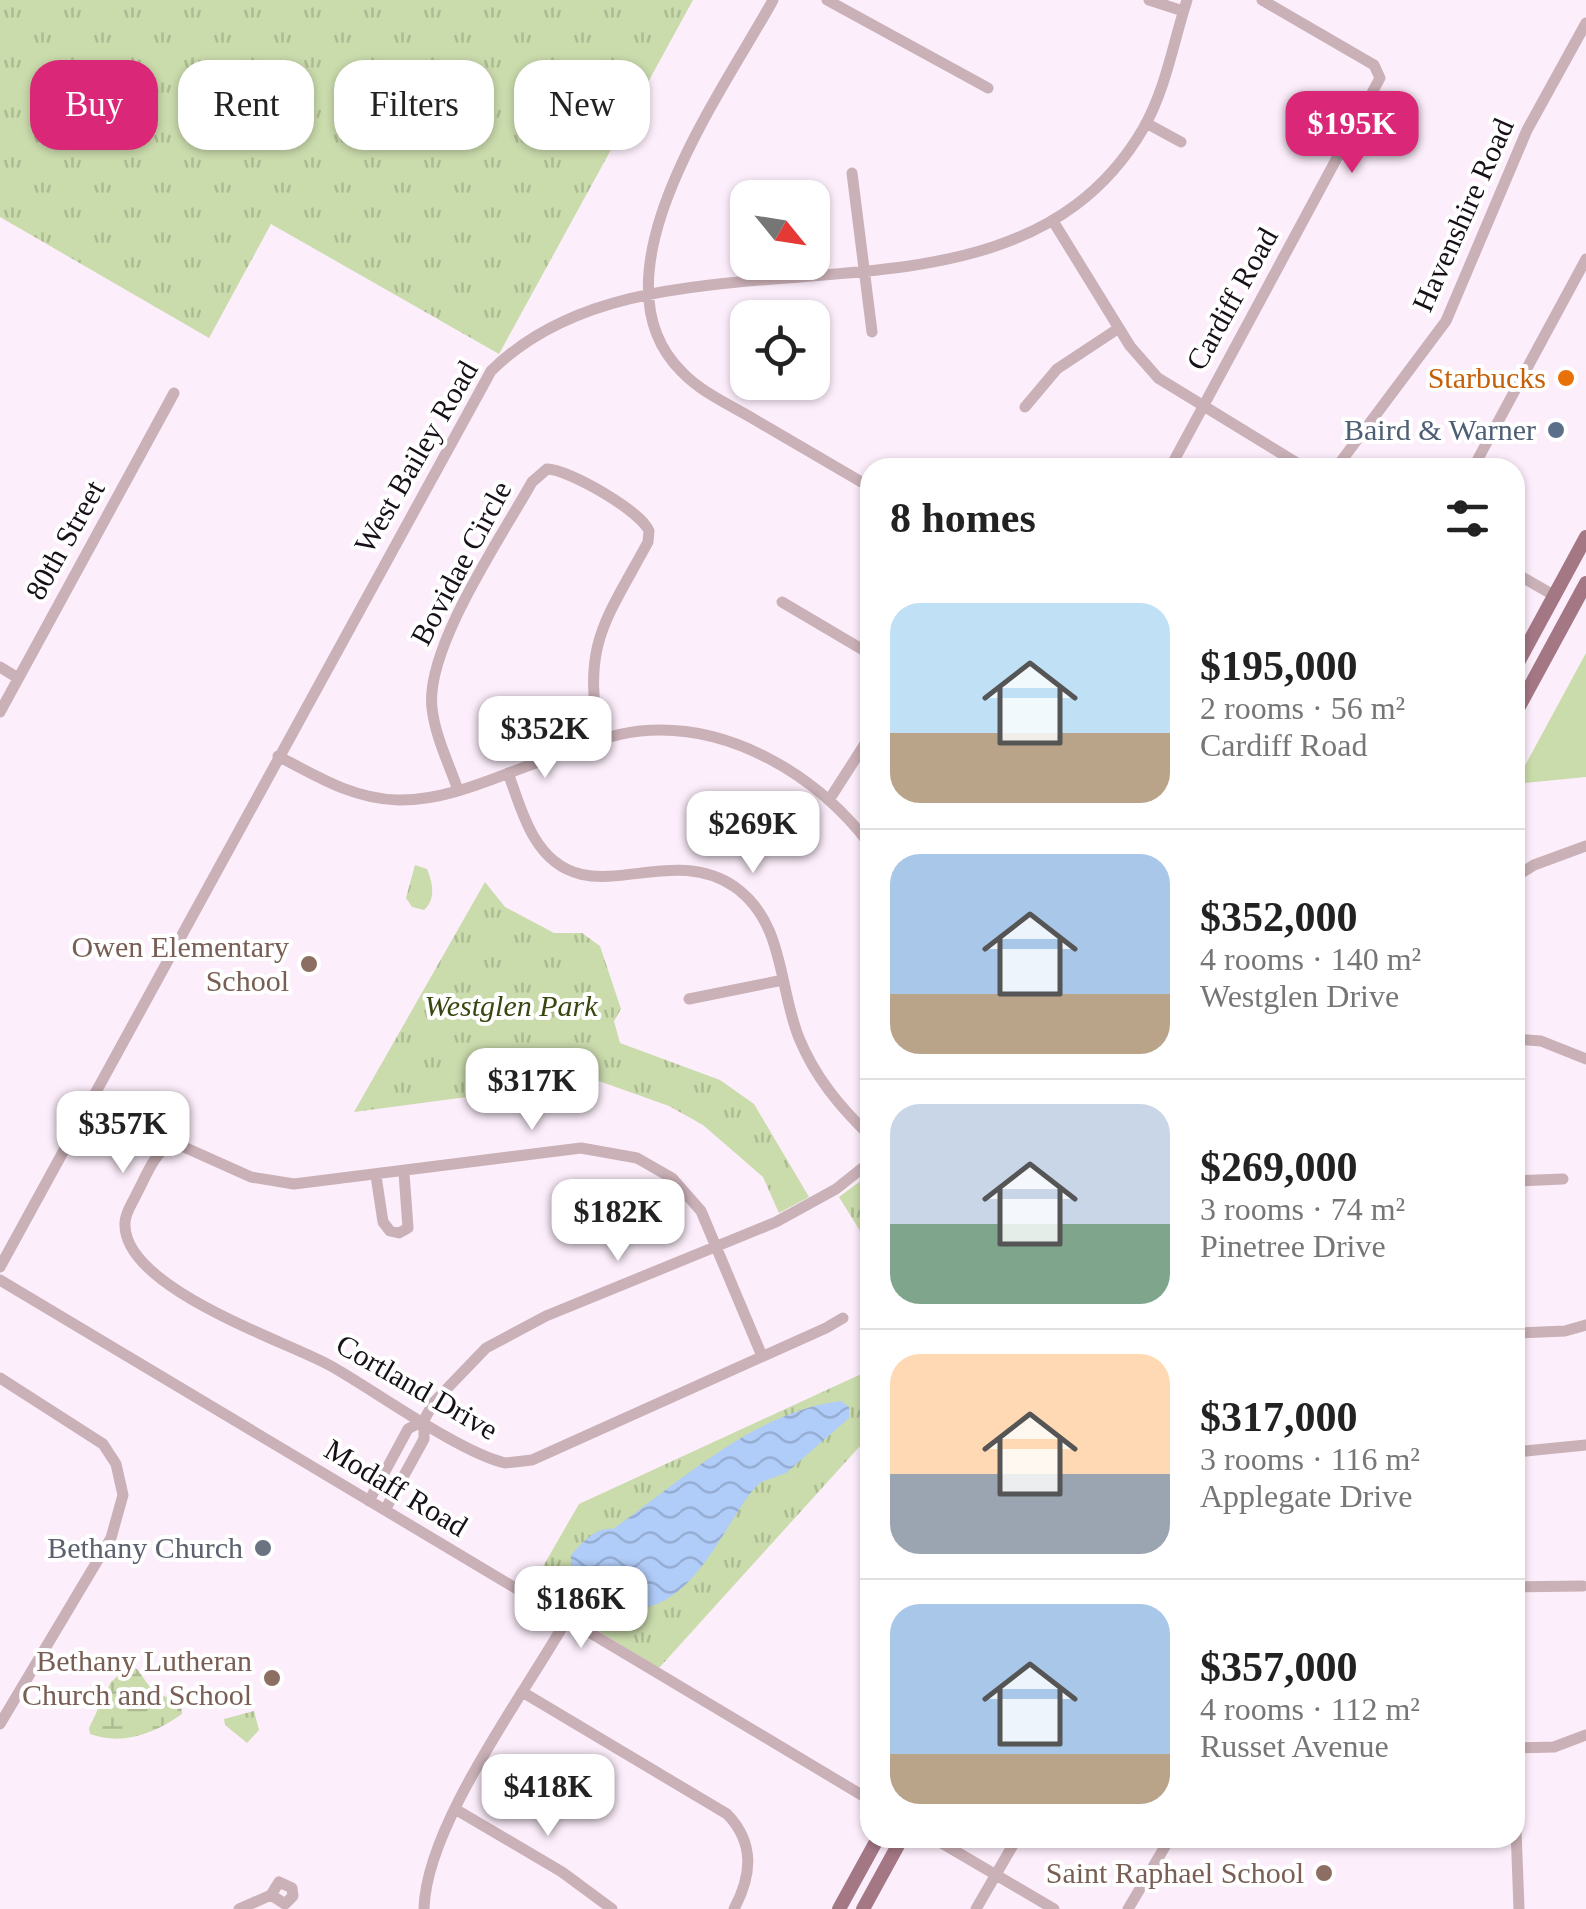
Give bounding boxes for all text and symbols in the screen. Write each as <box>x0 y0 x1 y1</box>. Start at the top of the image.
chip: Buy <box>30 60 158 150</box>
chip: Rent <box>178 60 314 150</box>
chip: Filters <box>334 60 494 150</box>
chip: New <box>514 60 650 150</box>
pin: $195K <box>1282 91 1422 176</box>
text: $195K <box>1308 105 1396 141</box>
street label: Havenshire Road <box>1405 113 1520 316</box>
north arrow <box>730 180 830 280</box>
map controls <box>730 180 830 400</box>
street label: Cardiff Road <box>1179 222 1284 375</box>
button: locate <box>730 300 830 400</box>
street label: West Bailey Road <box>347 355 484 558</box>
place label: Starbucks <box>1428 361 1546 394</box>
marker: Starbucks <box>1555 367 1577 389</box>
place label: Baird & Warner <box>1344 413 1536 446</box>
marker: Baird & Warner <box>1545 419 1567 441</box>
street label: 80th Street <box>18 474 111 605</box>
street label: Bovidae Circle <box>404 475 518 650</box>
icon: filters <box>1440 491 1495 546</box>
text: 8 homes <box>890 495 1036 541</box>
icon: home <box>970 643 1090 763</box>
text: $195,000 <box>1200 643 1358 689</box>
text: 2 rooms · 56 m² <box>1200 690 1405 726</box>
pin: $352K <box>475 696 615 781</box>
text: $352K <box>501 710 589 746</box>
text: Cardiff Road <box>1200 727 1367 763</box>
pin: $269K <box>683 791 823 876</box>
text: $269K <box>709 805 797 841</box>
icon: home <box>970 894 1090 1014</box>
text: $352,000 <box>1200 894 1358 940</box>
place label: Owen Elementary School <box>72 930 289 997</box>
text: 4 rooms · 140 m² <box>1200 941 1421 977</box>
marker: Owen Elementary School <box>298 953 320 975</box>
text: Westglen Drive <box>1200 978 1399 1014</box>
park label: Westglen Park <box>424 989 598 1022</box>
pin: $317K <box>462 1048 602 1133</box>
text: $317K <box>488 1062 576 1098</box>
pin: $357K <box>53 1091 193 1176</box>
text: $357K <box>79 1105 167 1141</box>
icon: home <box>970 1144 1090 1264</box>
text: $269,000 <box>1200 1144 1358 1190</box>
pin: $182K <box>548 1179 688 1264</box>
text: 3 rooms · 74 m² <box>1200 1191 1405 1227</box>
text: $182K <box>574 1193 662 1229</box>
text: Pinetree Drive <box>1200 1228 1386 1264</box>
street label: Cortland Drive <box>331 1327 504 1446</box>
icon: home <box>970 1394 1090 1514</box>
text: $317,000 <box>1200 1394 1358 1440</box>
street label: Modaff Road <box>319 1432 473 1543</box>
text: 3 rooms · 116 m² <box>1200 1441 1420 1477</box>
text: Applegate Drive <box>1200 1478 1412 1514</box>
place label: Bethany Church <box>47 1531 243 1564</box>
marker: Bethany Church <box>252 1537 274 1559</box>
pin: $186K <box>511 1566 651 1651</box>
text: $186K <box>537 1580 625 1616</box>
place label: Bethany Lutheran Church and School <box>22 1644 252 1711</box>
icon: home <box>970 1644 1090 1764</box>
text: $357,000 <box>1200 1644 1358 1690</box>
marker: Bethany Lutheran Church and School <box>261 1667 283 1689</box>
text: 4 rooms · 112 m² <box>1200 1691 1420 1727</box>
text: Russet Avenue <box>1200 1728 1389 1764</box>
pin: $418K <box>478 1754 618 1839</box>
text: $418K <box>504 1768 592 1804</box>
place label: Saint Raphael School <box>1046 1856 1304 1889</box>
marker: Saint Raphael School <box>1313 1862 1335 1884</box>

